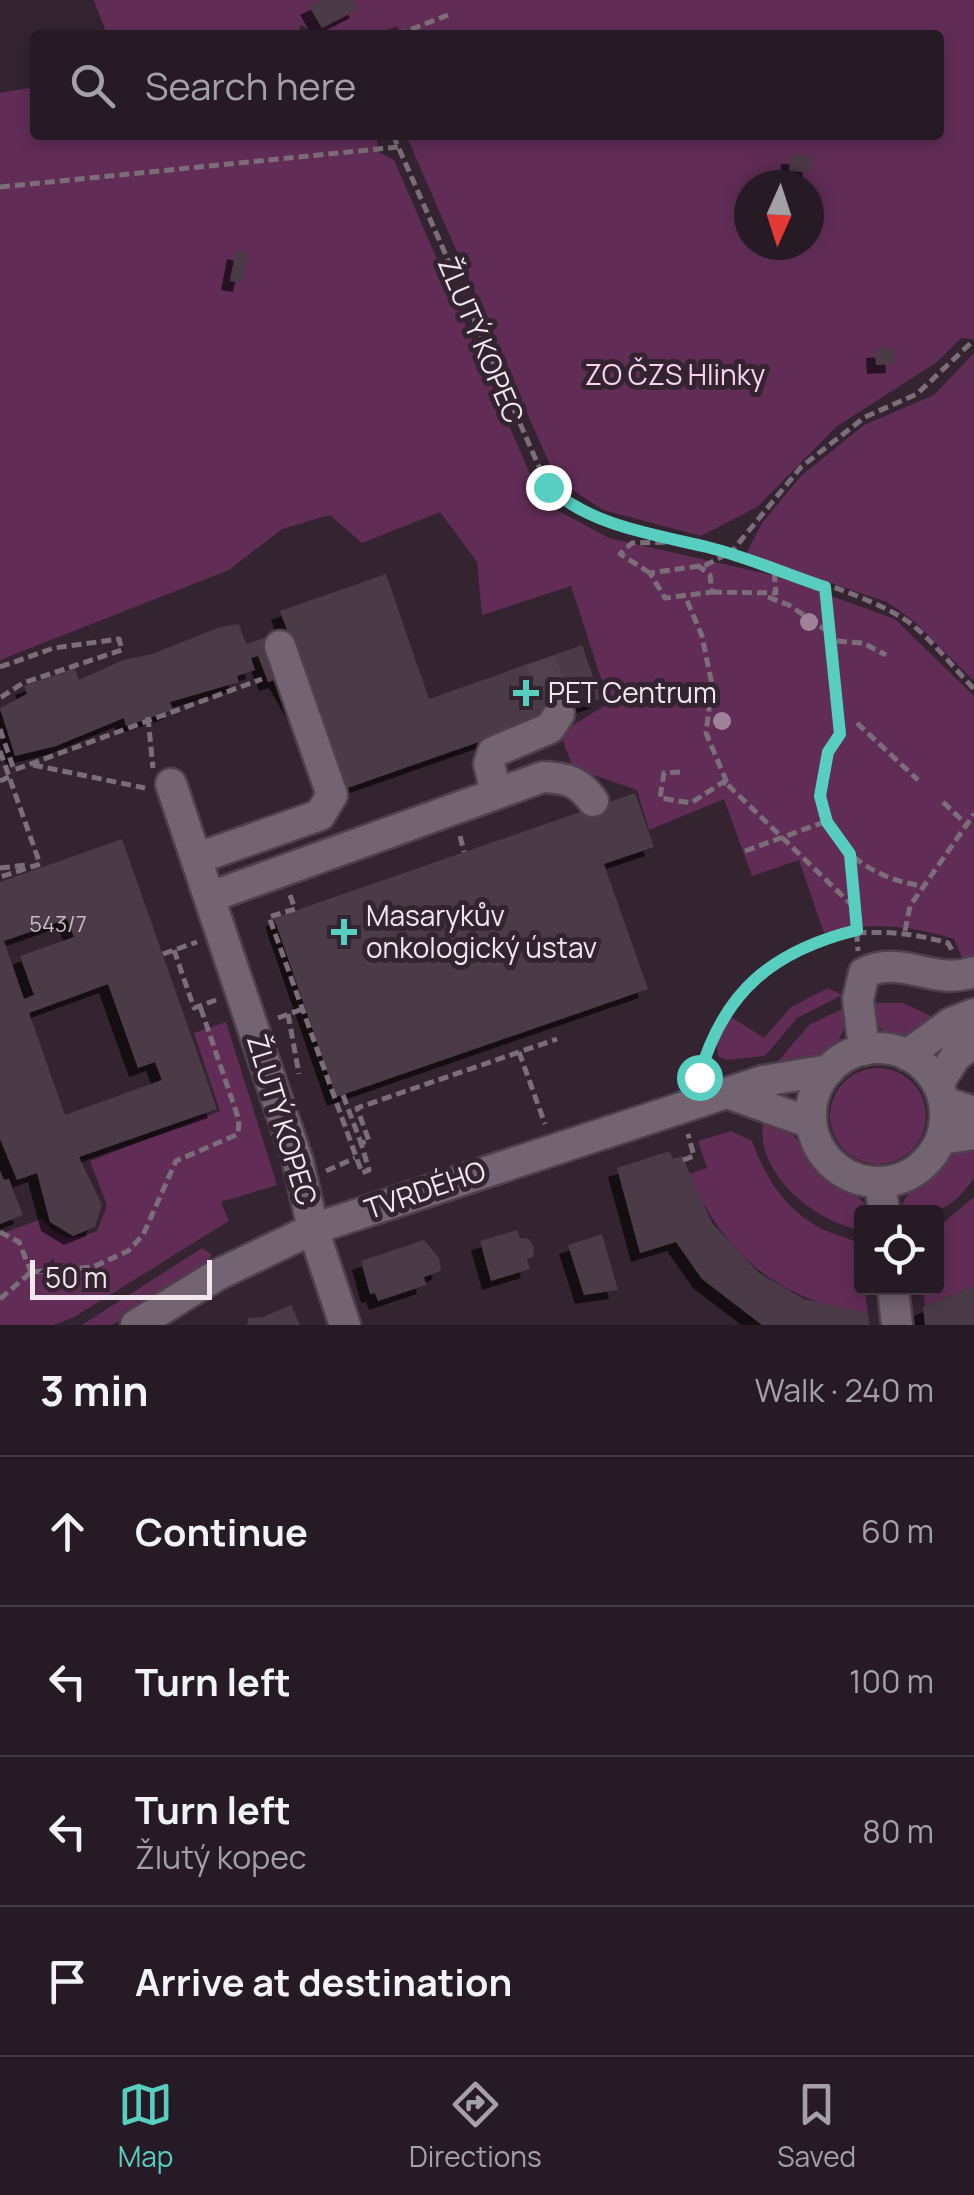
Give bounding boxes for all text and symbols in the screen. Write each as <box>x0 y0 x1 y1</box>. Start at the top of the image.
search box <box>30 30 944 140</box>
icon: search <box>65 58 120 113</box>
text: Search here <box>145 59 356 111</box>
north arrow <box>734 170 824 260</box>
street label: ŽLUTÝ KOPEC <box>430 251 534 428</box>
park label: ZO ČZS Hlinky <box>585 355 766 393</box>
route end <box>526 465 572 511</box>
place label: PET Centrum <box>548 673 717 711</box>
marker: PET Centrum <box>513 680 539 706</box>
place label: Masarykův onkologický ústav <box>366 896 597 966</box>
house number: 543/7 <box>29 909 87 939</box>
marker: Masarykův onkologický ústav <box>331 919 357 945</box>
street label: ŽLUTÝ KOPEC <box>239 1030 327 1210</box>
route start <box>677 1055 723 1101</box>
street label: TVRDÉHO <box>359 1151 490 1227</box>
map controls <box>854 1205 944 1295</box>
button: locate <box>854 1205 944 1295</box>
scale bar <box>30 1255 212 1300</box>
text: 50 m <box>45 1258 108 1296</box>
text: 3 min <box>40 1361 149 1419</box>
text: Walk · 240 m <box>755 1368 934 1412</box>
icon: ahead <box>40 1504 95 1559</box>
text: Continue <box>135 1505 308 1557</box>
text: 60 m <box>861 1509 934 1553</box>
icon: left <box>40 1654 95 1709</box>
text: Turn left <box>135 1655 291 1707</box>
text: 100 m <box>849 1659 934 1703</box>
text: Turn left <box>135 1783 291 1835</box>
icon: left <box>40 1804 95 1859</box>
text: 80 m <box>862 1809 934 1853</box>
text: Žlutý kopec <box>135 1835 307 1879</box>
icon: arrive <box>40 1954 95 2009</box>
text: Arrive at destination <box>135 1955 512 2007</box>
tab: Map <box>118 2077 173 2175</box>
tab: Directions <box>409 2077 542 2175</box>
tab: Saved <box>777 2077 856 2175</box>

